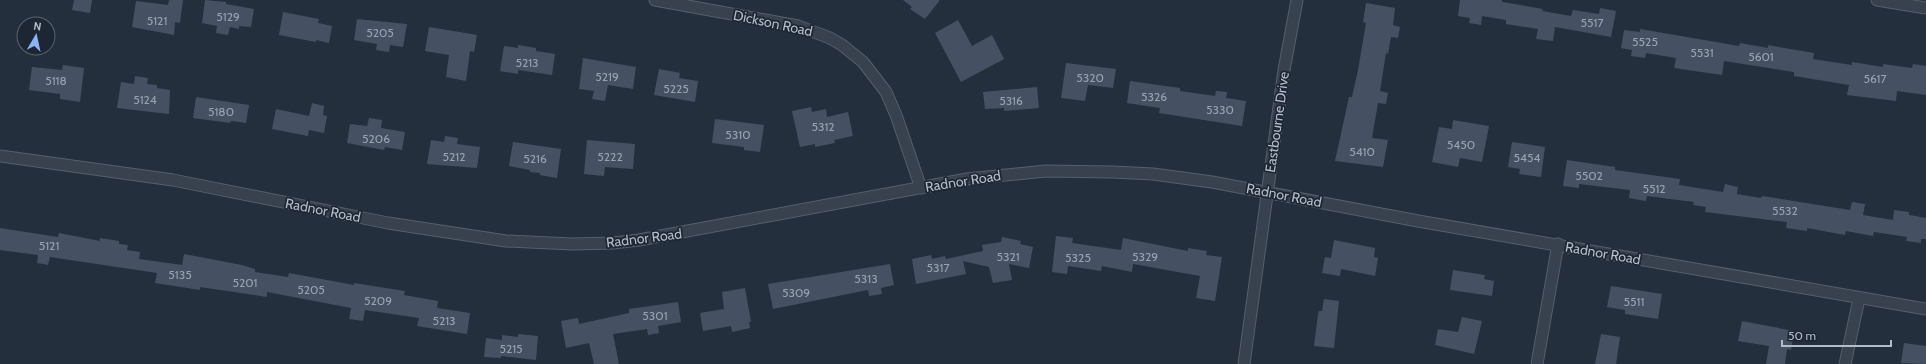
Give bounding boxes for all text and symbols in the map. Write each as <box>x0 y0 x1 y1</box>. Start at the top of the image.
street label: Dickson Road <box>732 6 814 40</box>
house number: 5129 <box>216 9 240 24</box>
house number: 5121 <box>147 13 167 28</box>
house number: 5517 <box>1581 15 1603 30</box>
north arrow <box>16 16 56 56</box>
text: N <box>33 19 43 34</box>
house number: 5205 <box>366 25 394 40</box>
house number: 5525 <box>1632 34 1658 49</box>
house number: 5531 <box>1690 45 1714 60</box>
house number: 5601 <box>1748 49 1774 64</box>
house number: 5213 <box>515 55 539 70</box>
house number: 5219 <box>595 69 619 84</box>
house number: 5320 <box>1076 70 1104 85</box>
street label: Eastbourne Drive <box>1261 70 1293 174</box>
house number: 5617 <box>1863 71 1887 86</box>
house number: 5118 <box>45 73 67 88</box>
house number: 5225 <box>663 81 689 96</box>
house number: 5326 <box>1141 89 1167 104</box>
house number: 5124 <box>133 92 157 107</box>
house number: 5316 <box>999 93 1023 108</box>
house number: 5330 <box>1206 102 1234 117</box>
house number: 5180 <box>208 104 234 119</box>
house number: 5312 <box>811 119 835 134</box>
house number: 5310 <box>725 127 751 142</box>
house number: 5206 <box>362 131 390 146</box>
house number: 5450 <box>1447 137 1475 152</box>
house number: 5410 <box>1349 144 1375 159</box>
house number: 5212 <box>443 149 465 164</box>
house number: 5222 <box>597 149 623 164</box>
house number: 5454 <box>1514 150 1540 165</box>
house number: 5216 <box>523 151 547 166</box>
street label: Radnor Road <box>924 166 1002 196</box>
house number: 5502 <box>1575 168 1603 183</box>
street label: Radnor Road <box>1245 179 1323 211</box>
house number: 5512 <box>1642 181 1666 196</box>
street label: Radnor Road <box>284 194 362 226</box>
house number: 5532 <box>1772 203 1798 218</box>
street label: Radnor Road <box>605 224 683 252</box>
house number: 5121 <box>39 238 59 253</box>
street label: Radnor Road <box>1564 238 1642 268</box>
house number: 5321 <box>996 249 1020 264</box>
house number: 5329 <box>1132 249 1158 264</box>
house number: 5325 <box>1065 250 1091 265</box>
house number: 5317 <box>927 260 949 275</box>
house number: 5135 <box>168 267 192 282</box>
house number: 5313 <box>854 271 878 286</box>
house number: 5201 <box>232 275 258 290</box>
house number: 5205 <box>297 282 325 297</box>
house number: 5309 <box>782 285 810 300</box>
house number: 5209 <box>364 293 392 308</box>
house number: 5511 <box>1624 294 1644 309</box>
house number: 5301 <box>642 308 668 323</box>
house number: 5213 <box>432 313 456 328</box>
scale bar <box>1782 322 1891 348</box>
text: 50 m <box>1788 328 1816 343</box>
house number: 5215 <box>499 341 523 356</box>

